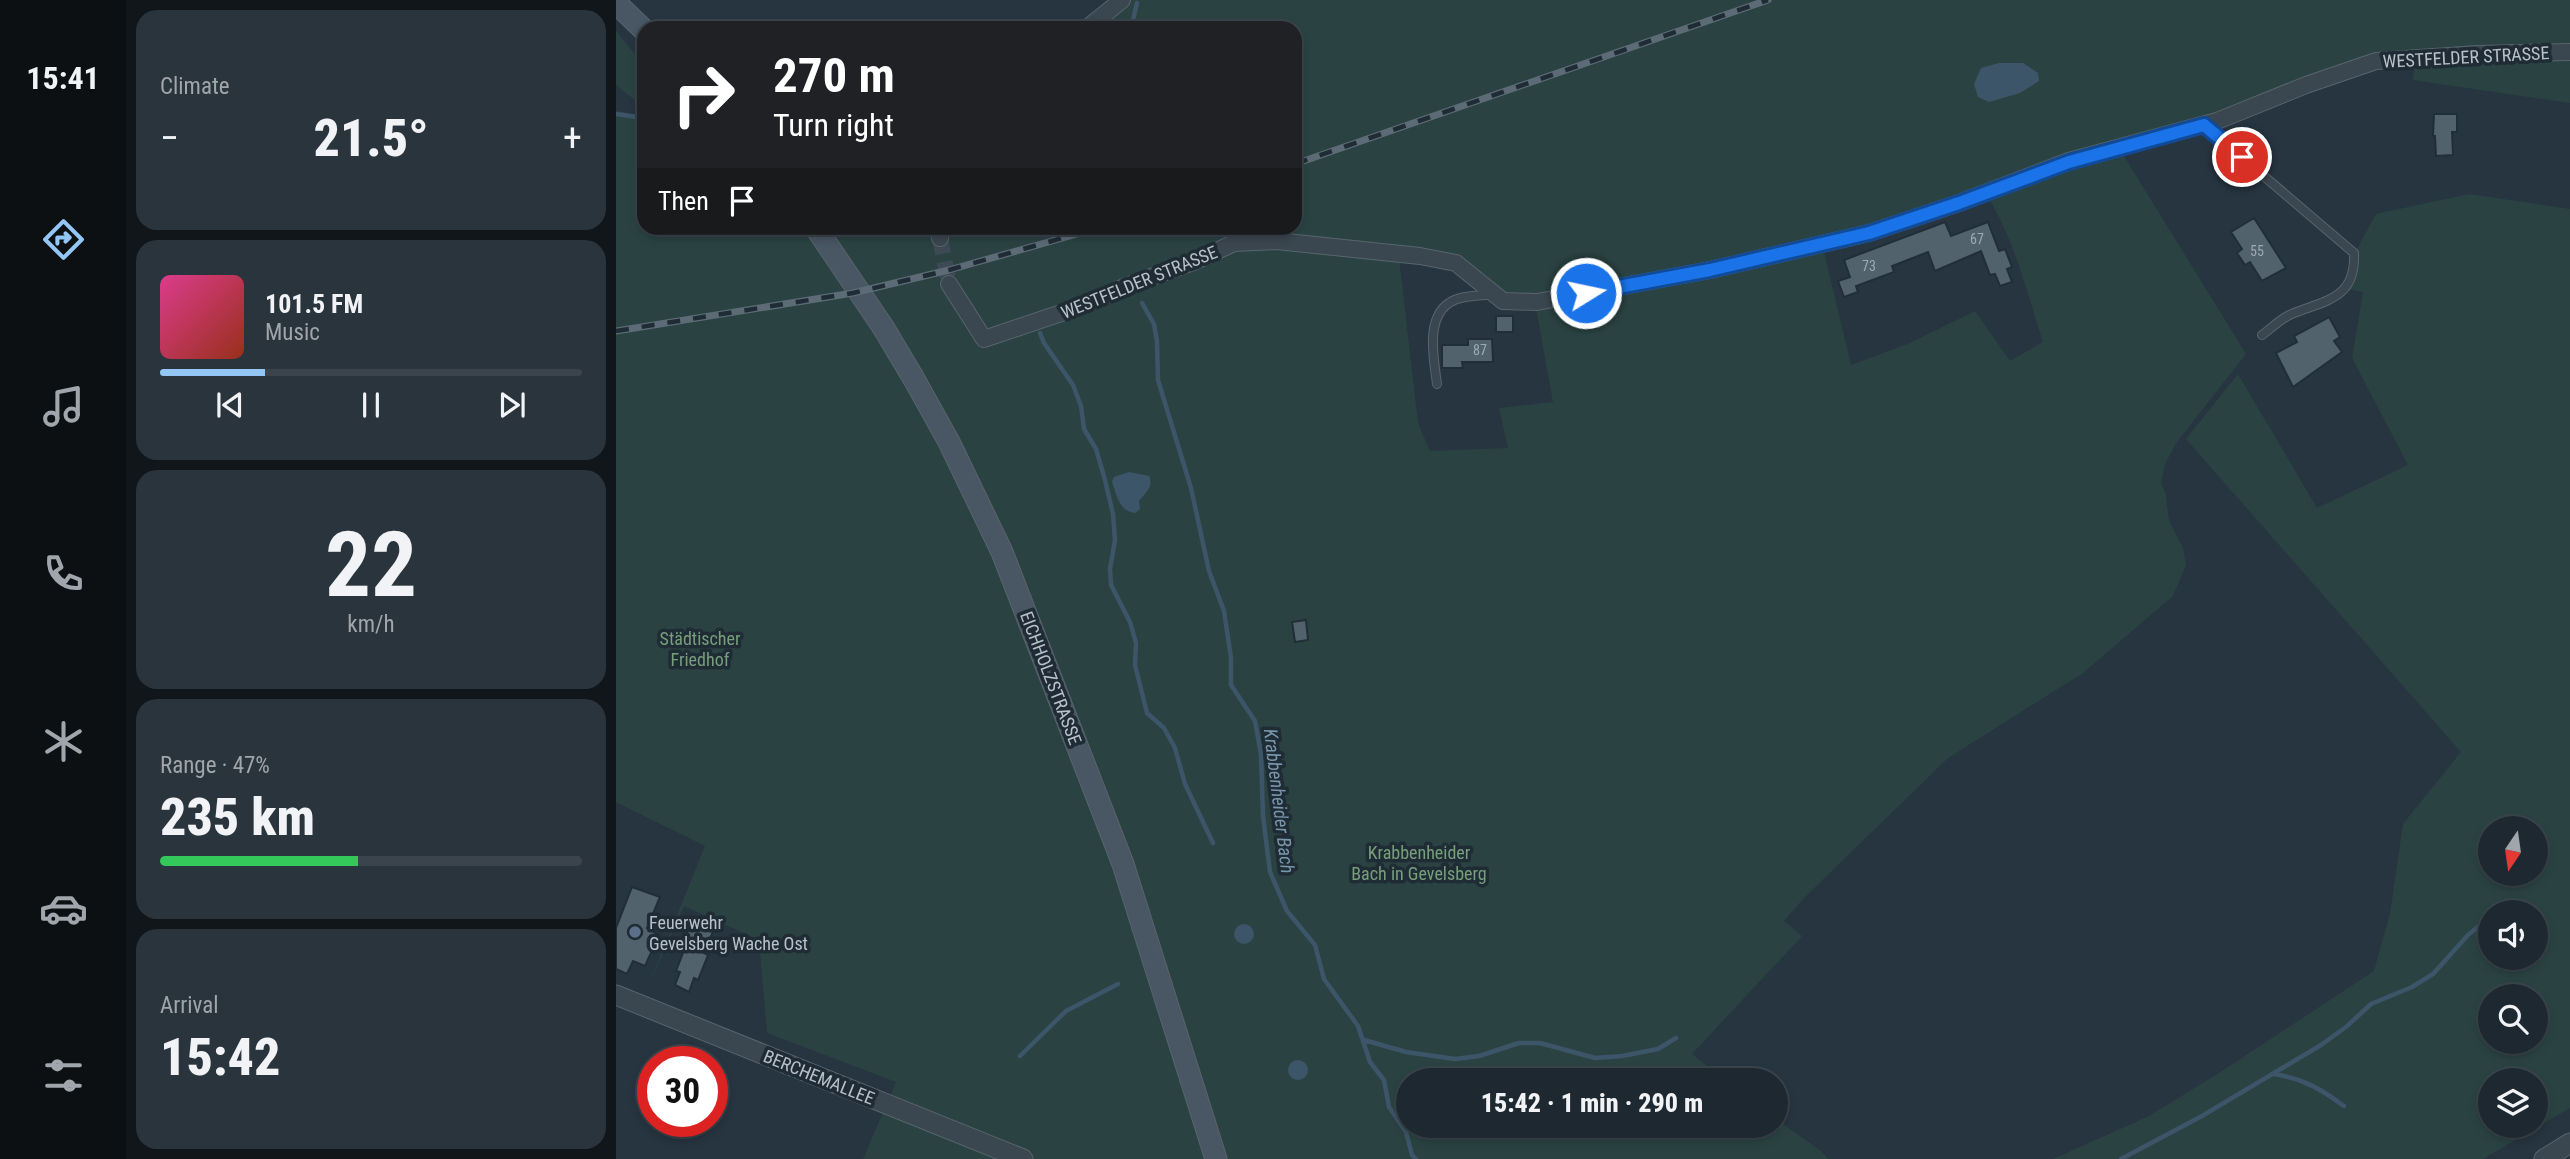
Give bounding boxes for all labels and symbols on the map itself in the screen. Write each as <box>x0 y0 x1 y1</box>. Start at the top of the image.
street label: WESTFELDER STRASSE <box>2382 42 2550 72</box>
pin <box>2212 127 2272 187</box>
house number: 67 <box>1970 231 1984 247</box>
street label: WESTFELDER STRASSE <box>1058 241 1220 323</box>
house number: 55 <box>2250 243 2264 259</box>
position arrow <box>1549 256 1623 330</box>
house number: 73 <box>1862 258 1876 274</box>
house number: 87 <box>1473 342 1487 358</box>
street label: EICHHOLZSTRASSE <box>1016 608 1086 748</box>
park label: Städtischer Friedhof <box>660 628 741 670</box>
water label: Krabbenheider Bach <box>1259 727 1299 875</box>
north arrow <box>2478 816 2548 886</box>
park label: Krabbenheider Bach in Gevelsberg <box>1351 842 1487 884</box>
place label: Feuerwehr Gevelsberg Wache Ost <box>649 912 808 954</box>
marker: Feuerwehr Gevelsberg Wache Ost <box>627 924 643 940</box>
street label: BERCHEMALLEE <box>760 1045 878 1109</box>
speed limit sign: 30 <box>637 1046 728 1137</box>

